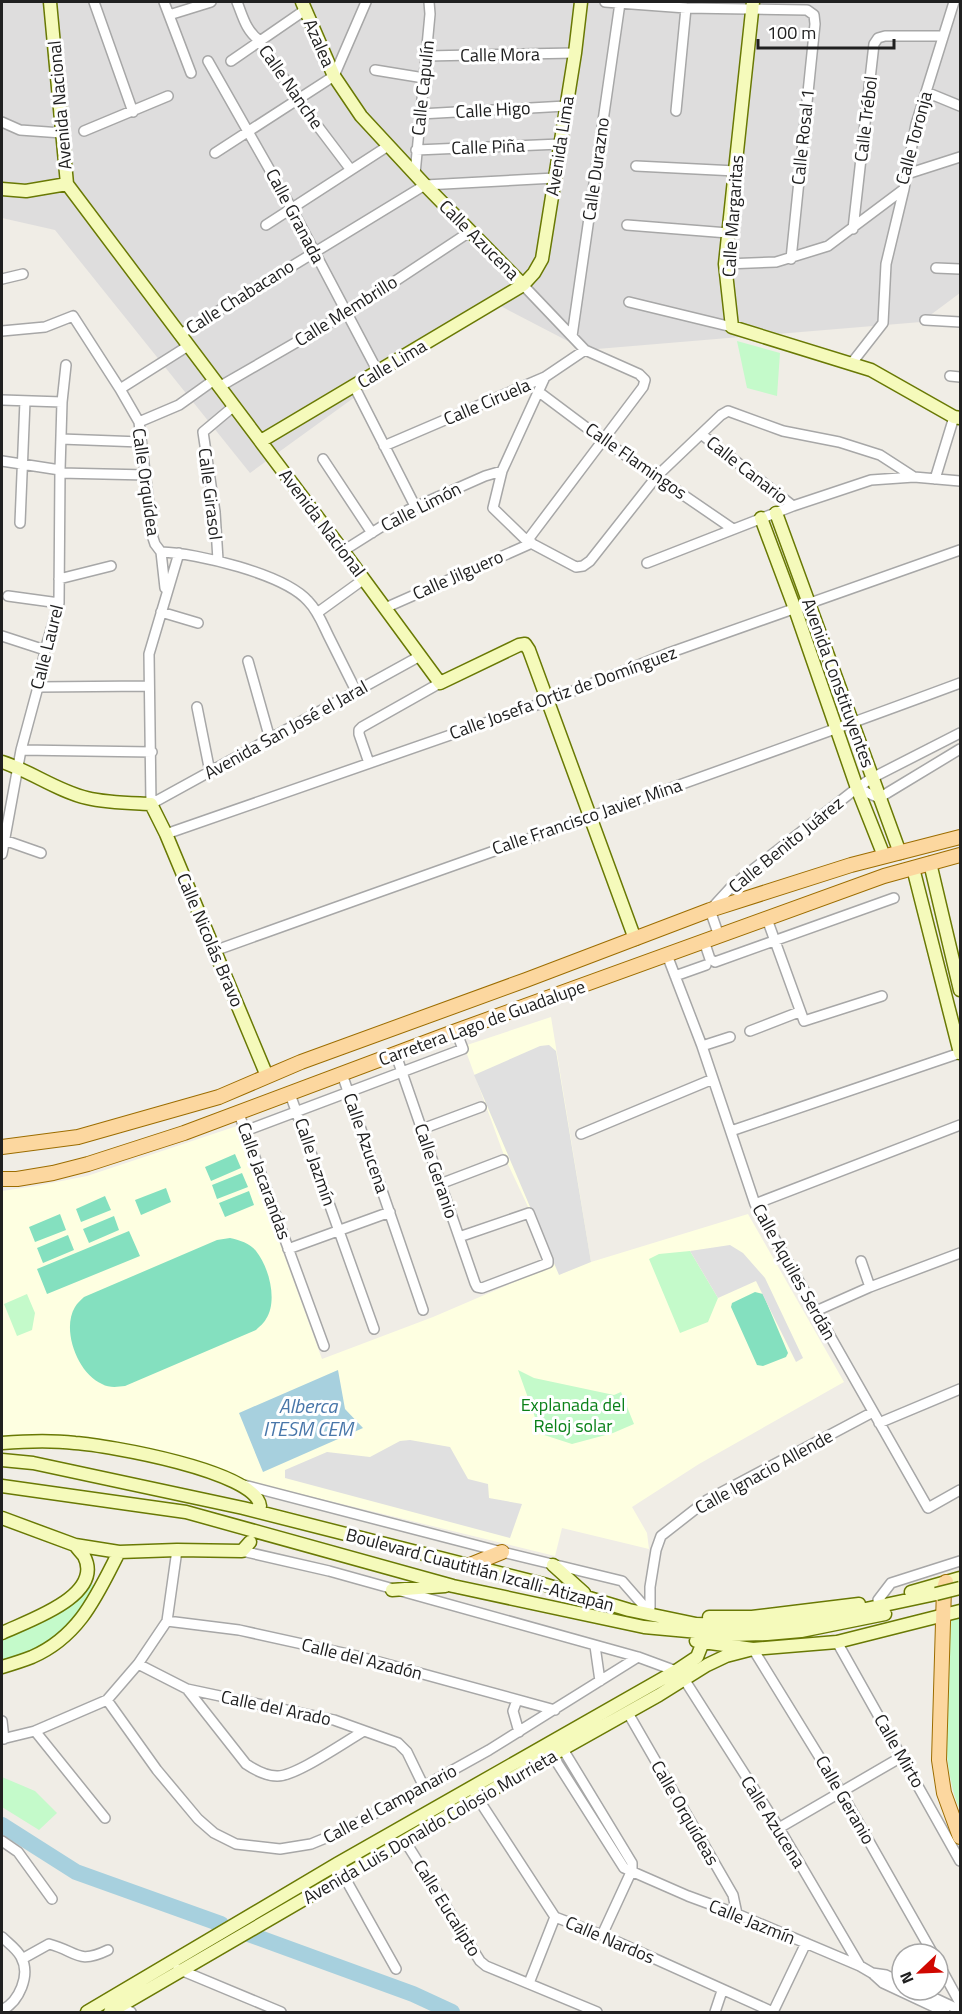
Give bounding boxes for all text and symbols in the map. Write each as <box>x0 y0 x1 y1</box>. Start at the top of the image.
scale bar <box>758 12 894 50</box>
street label: Azalea <box>297 14 342 71</box>
text: 100 m <box>767 19 816 46</box>
street label: Avenida Nacional <box>40 39 79 171</box>
street label: Calle Nanche <box>252 39 330 134</box>
street label: Calle Capulín <box>404 39 441 137</box>
street label: Calle Mora <box>460 40 540 69</box>
street label: Calle Trébol <box>847 74 884 163</box>
street label: Calle Rosal 1 <box>784 88 821 186</box>
street label: Calle Toronja <box>888 88 939 188</box>
street label: Calle Higo <box>455 94 531 125</box>
street label: Avenida Lima <box>538 94 581 198</box>
street label: Calle Durazno <box>575 116 616 222</box>
street label: Calle Piña <box>451 132 525 161</box>
street label: Calle Margaritas <box>715 154 750 278</box>
street label: Calle Granada <box>259 164 332 268</box>
street label: Calle Azucena <box>433 193 526 286</box>
street label: Calle Chabacano <box>180 252 299 341</box>
street label: Calle Membrillo <box>289 268 402 353</box>
street label: Calle Lima <box>352 332 432 395</box>
street label: Calle Ciruela <box>439 371 534 432</box>
street label: Calle Flamingos <box>580 416 693 506</box>
street label: Calle Orquídea <box>126 426 167 538</box>
street label: Calle Canario <box>701 429 794 510</box>
street label: Calle Girasol <box>191 446 230 541</box>
street label: Avenida Nacional <box>273 463 372 583</box>
street label: Calle Limón <box>376 475 466 538</box>
street label: Calle Jilguero <box>408 542 508 607</box>
street label: Avenida Constituyentes <box>795 594 882 771</box>
street label: Calle Laurel <box>23 602 70 692</box>
street label: Calle Josefa Ortiz de Domínguez <box>445 639 680 746</box>
street label: Avenida San José el Jaral <box>199 673 372 786</box>
street label: Calle Francisco Javier Mina <box>488 771 685 862</box>
street label: Calle Benito Juárez <box>722 790 849 899</box>
street label: Calle Nicolás Bravo <box>170 869 251 1011</box>
street label: Carretera Lago de Guadalupe <box>375 973 589 1073</box>
street label: Calle Azucena <box>337 1089 396 1196</box>
street label: Calle Jazmín <box>288 1114 343 1209</box>
street label: Calle Jacarandas <box>231 1118 298 1243</box>
street label: Calle Geranio <box>408 1120 465 1222</box>
street label: Calle Aquiles Serdán <box>746 1199 843 1345</box>
water label: Alberca ITESM CEM <box>263 1390 355 1444</box>
park label: Explanada del Reloj solar <box>521 1391 625 1439</box>
street label: Calle Ignacio Allende <box>690 1422 838 1521</box>
street label: Boulevard Cuautitlán Izcalli-Atizapán <box>343 1521 617 1618</box>
street label: Calle del Azadón <box>299 1630 425 1687</box>
street label: Calle del Arado <box>219 1683 334 1732</box>
street label: Calle Mirto <box>867 1709 931 1793</box>
street label: Avenida Luis Donaldo Colosio Murrieta <box>298 1743 562 1911</box>
street label: Calle Geranio <box>809 1750 882 1849</box>
street label: Calle Orquídeas <box>644 1755 726 1870</box>
street label: Calle el Campanario <box>318 1757 461 1850</box>
street label: Calle Azucena <box>734 1770 812 1873</box>
street label: Calle Eucalipto <box>407 1854 488 1961</box>
street label: Calle Jazmín <box>705 1892 800 1951</box>
street label: Calle Nardos <box>561 1909 659 1970</box>
north arrow <box>890 1942 950 2002</box>
text: N <box>893 1968 919 1988</box>

